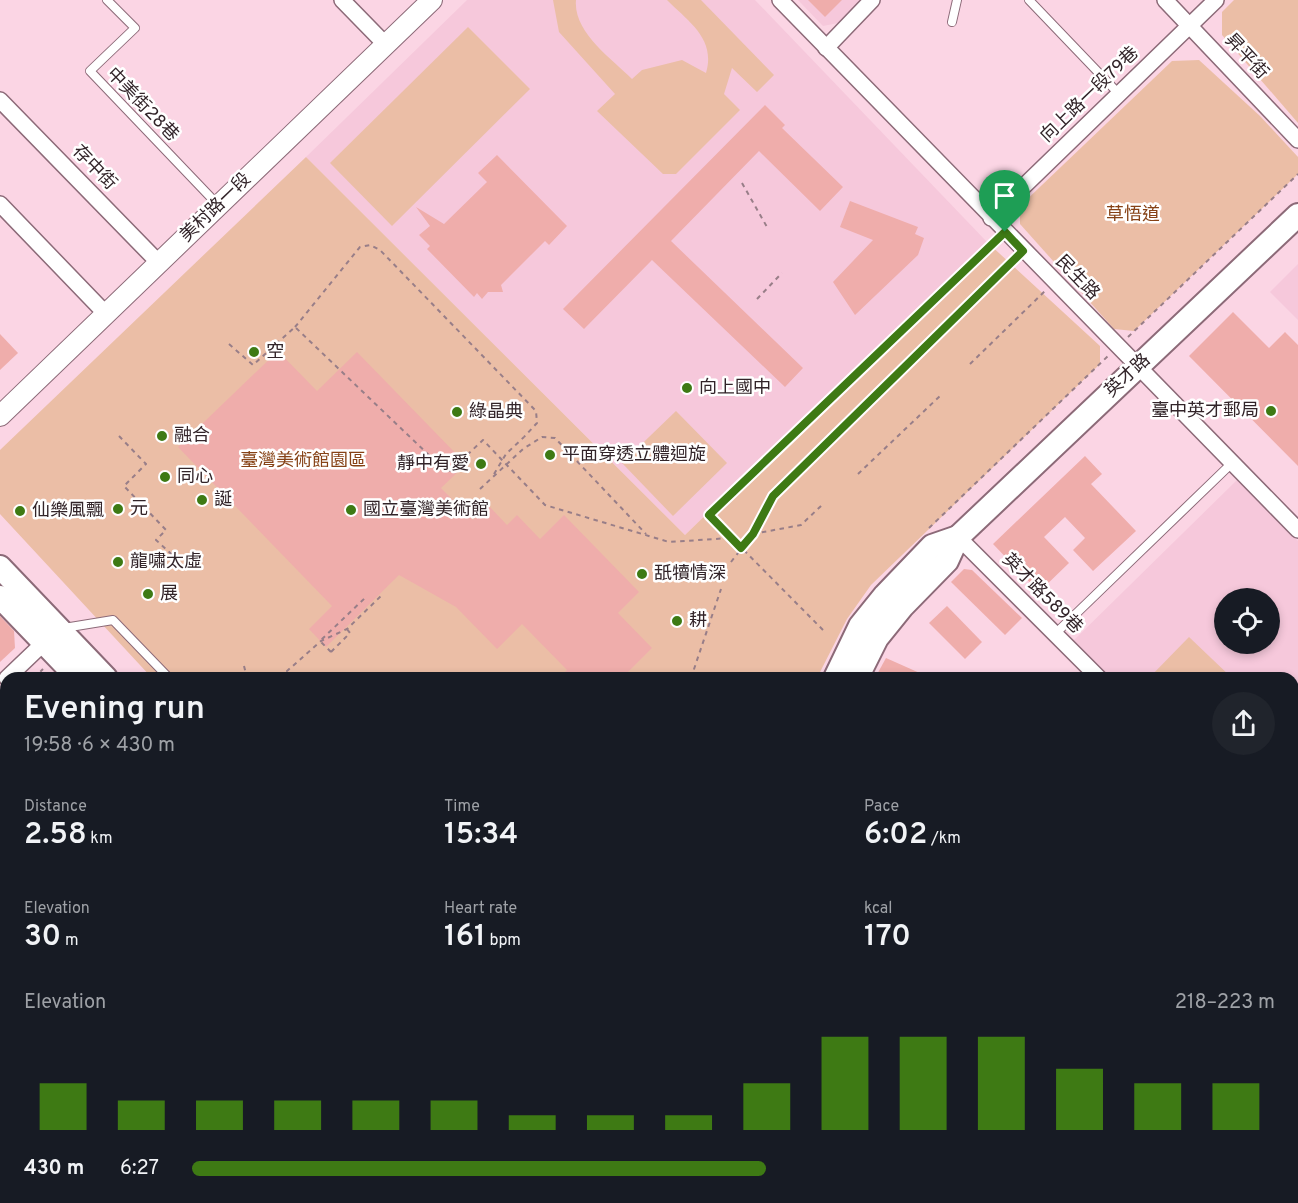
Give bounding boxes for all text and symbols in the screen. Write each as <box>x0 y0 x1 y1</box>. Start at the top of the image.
street label: 昇平街 <box>1219 29 1273 85</box>
street label: 向上路一段79巷 <box>1036 42 1144 148</box>
street label: 中美街28巷 <box>101 63 183 147</box>
street label: 存中街 <box>67 141 121 195</box>
street label: 美村路一段 <box>176 168 256 248</box>
pin <box>979 170 1030 232</box>
icon: arrive <box>988 179 1021 212</box>
park label: 草悟道 <box>1106 204 1160 227</box>
street label: 民生路 <box>1050 251 1104 305</box>
place label: 空 <box>266 341 284 364</box>
marker: 空 <box>247 345 261 359</box>
street label: 英才路 <box>1100 349 1156 403</box>
place label: 向上國中 <box>699 377 771 400</box>
marker: 向上國中 <box>680 381 694 395</box>
place label: 臺中英才郵局 <box>1151 400 1259 423</box>
place label: 綠晶典 <box>469 401 523 424</box>
marker: 臺中英才郵局 <box>1264 404 1278 418</box>
marker: 綠晶典 <box>450 405 464 419</box>
place label: 融合 <box>174 425 210 448</box>
marker: 融合 <box>155 429 169 443</box>
place label: 平面穿透立體迴旋 <box>562 444 706 467</box>
marker: 平面穿透立體迴旋 <box>543 448 557 462</box>
park label: 臺灣美術館園區 <box>240 450 366 473</box>
place label: 靜中有愛 <box>397 453 469 476</box>
marker: 靜中有愛 <box>474 457 488 471</box>
place label: 同心 <box>177 466 213 489</box>
marker: 同心 <box>158 470 172 484</box>
place label: 誕 <box>214 489 232 512</box>
marker: 誕 <box>195 493 209 507</box>
place label: 元 <box>130 498 148 521</box>
place label: 國立臺灣美術館 <box>363 499 489 522</box>
place label: 仙樂風飄 <box>32 500 104 523</box>
marker: 元 <box>111 502 125 516</box>
marker: 國立臺灣美術館 <box>344 503 358 517</box>
marker: 仙樂風飄 <box>13 504 27 518</box>
street label: 英才路589巷 <box>997 549 1087 639</box>
place label: 龍嘯太虛 <box>130 551 202 574</box>
marker: 龍嘯太虛 <box>111 555 125 569</box>
place label: 舐犢情深 <box>654 563 726 586</box>
marker: 舐犢情深 <box>635 567 649 581</box>
place label: 展 <box>160 583 178 606</box>
marker: 展 <box>141 587 155 601</box>
map controls <box>1214 588 1280 654</box>
button: locate <box>1214 588 1280 654</box>
place label: 耕 <box>689 610 707 633</box>
marker: 耕 <box>670 614 684 628</box>
text: Evening run <box>24 689 205 731</box>
button: share <box>1212 692 1275 755</box>
text: 19:58 · 6 × 430 m <box>24 733 175 759</box>
text: Distance <box>24 797 87 817</box>
text: Time <box>444 797 480 817</box>
text: Pace <box>864 797 899 817</box>
text: 2.58 <box>24 817 87 854</box>
text: 15:34 <box>444 817 518 854</box>
text: 6:02 <box>864 817 927 854</box>
text: km <box>87 829 113 849</box>
text: /km <box>927 829 961 849</box>
text: Elevation <box>24 899 90 919</box>
text: Heart rate <box>444 899 517 919</box>
text: kcal <box>864 899 892 919</box>
text: 30 <box>24 919 61 956</box>
text: 161 <box>444 919 486 956</box>
text: 170 <box>864 919 911 956</box>
text: m <box>61 931 79 951</box>
text: bpm <box>486 931 521 951</box>
text: Elevation <box>24 990 106 1016</box>
text: 218–223 m <box>1175 990 1275 1016</box>
text: 430 m <box>24 1156 84 1182</box>
text: 6:27 <box>120 1156 159 1182</box>

